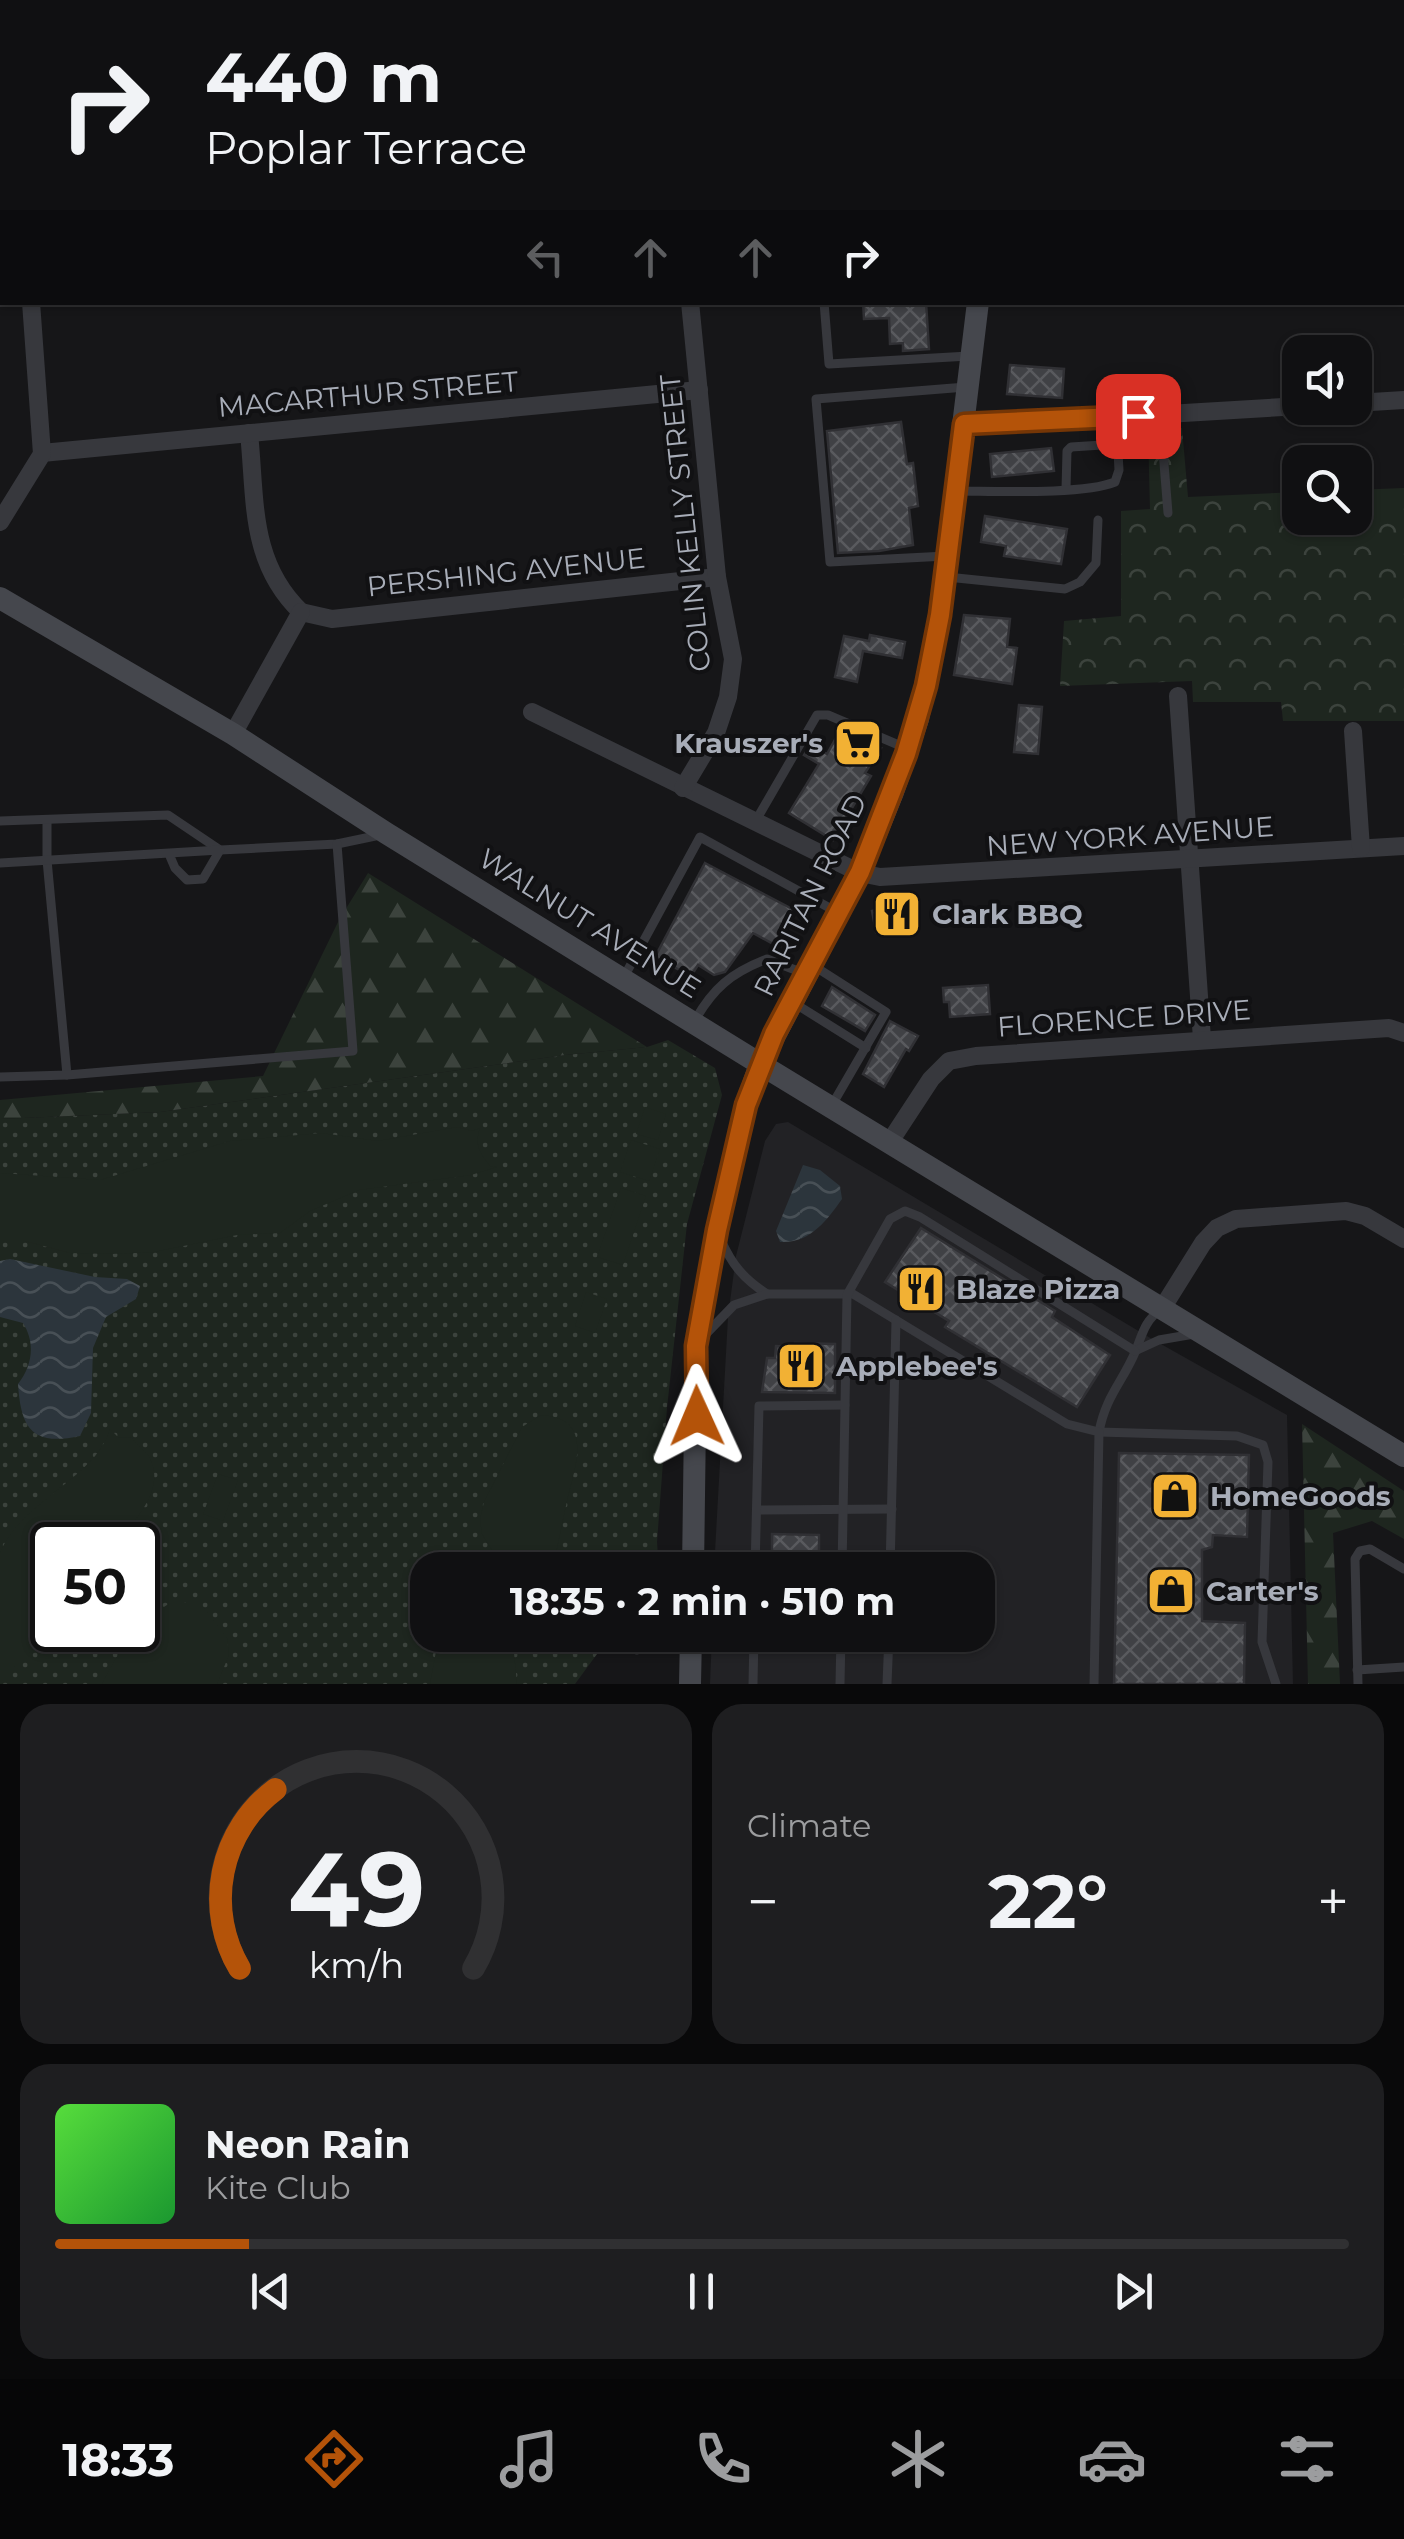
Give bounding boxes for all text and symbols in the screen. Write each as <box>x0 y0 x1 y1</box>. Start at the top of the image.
text: 440 m <box>205 34 442 120</box>
icon: right <box>40 40 170 170</box>
text: Poplar Terrace <box>205 120 527 175</box>
icon: left <box>518 230 573 285</box>
icon: ahead <box>623 230 678 285</box>
icon: ahead <box>728 230 783 285</box>
icon: right <box>833 230 888 285</box>
map controls <box>1282 335 1372 535</box>
button: sound <box>1282 335 1372 425</box>
street label: MACARTHUR STREET <box>216 364 520 424</box>
street label: COLIN KELLY STREET <box>652 373 718 673</box>
pin <box>1096 374 1181 459</box>
icon: arrive <box>1111 389 1166 444</box>
button: search <box>1282 445 1372 535</box>
street label: PERSHING AVENUE <box>365 540 647 604</box>
supermarket icon: Krauszer's <box>832 717 884 769</box>
place label: Krauszer's <box>674 726 823 760</box>
street label: RARITAN ROAD <box>746 788 874 1002</box>
street label: NEW YORK AVENUE <box>985 809 1275 863</box>
street label: WALNUT AVENUE <box>473 841 707 1005</box>
restaurant icon: Clark BBQ <box>871 888 923 940</box>
place label: Clark BBQ <box>932 897 1083 931</box>
street label: FLORENCE DRIVE <box>996 992 1252 1044</box>
restaurant icon: Blaze Pizza <box>895 1263 947 1315</box>
place label: Blaze Pizza <box>956 1272 1120 1306</box>
restaurant icon: Applebee's <box>775 1340 827 1392</box>
place label: Applebee's <box>835 1349 998 1383</box>
position arrow <box>645 1364 749 1468</box>
shop icon: HomeGoods <box>1149 1470 1201 1522</box>
place label: HomeGoods <box>1210 1479 1391 1513</box>
speed limit sign: 50 <box>30 1522 160 1652</box>
shop icon: Carter's <box>1145 1565 1197 1617</box>
place label: Carter's <box>1206 1574 1319 1608</box>
text: 18:35 · 2 min · 510 m <box>510 1578 895 1625</box>
text: Climate <box>747 1806 871 1845</box>
text: 49 <box>287 1825 425 1952</box>
text: 22° <box>988 1855 1108 1947</box>
text: − <box>747 1868 779 1935</box>
text: + <box>1317 1868 1349 1935</box>
text: km/h <box>308 1943 404 1987</box>
text: Neon Rain <box>205 2121 410 2168</box>
text: Kite Club <box>205 2168 351 2207</box>
icon: previous <box>243 2264 298 2319</box>
icon: pause <box>674 2264 729 2319</box>
icon: next <box>1106 2264 1161 2319</box>
icon: directions <box>299 2424 369 2494</box>
icon: music <box>494 2424 564 2494</box>
icon: phone <box>688 2424 758 2494</box>
icon: climate <box>883 2424 953 2494</box>
icon: car <box>1077 2424 1147 2494</box>
icon: filters <box>1272 2424 1342 2494</box>
text: 18:33 <box>62 2432 174 2487</box>

